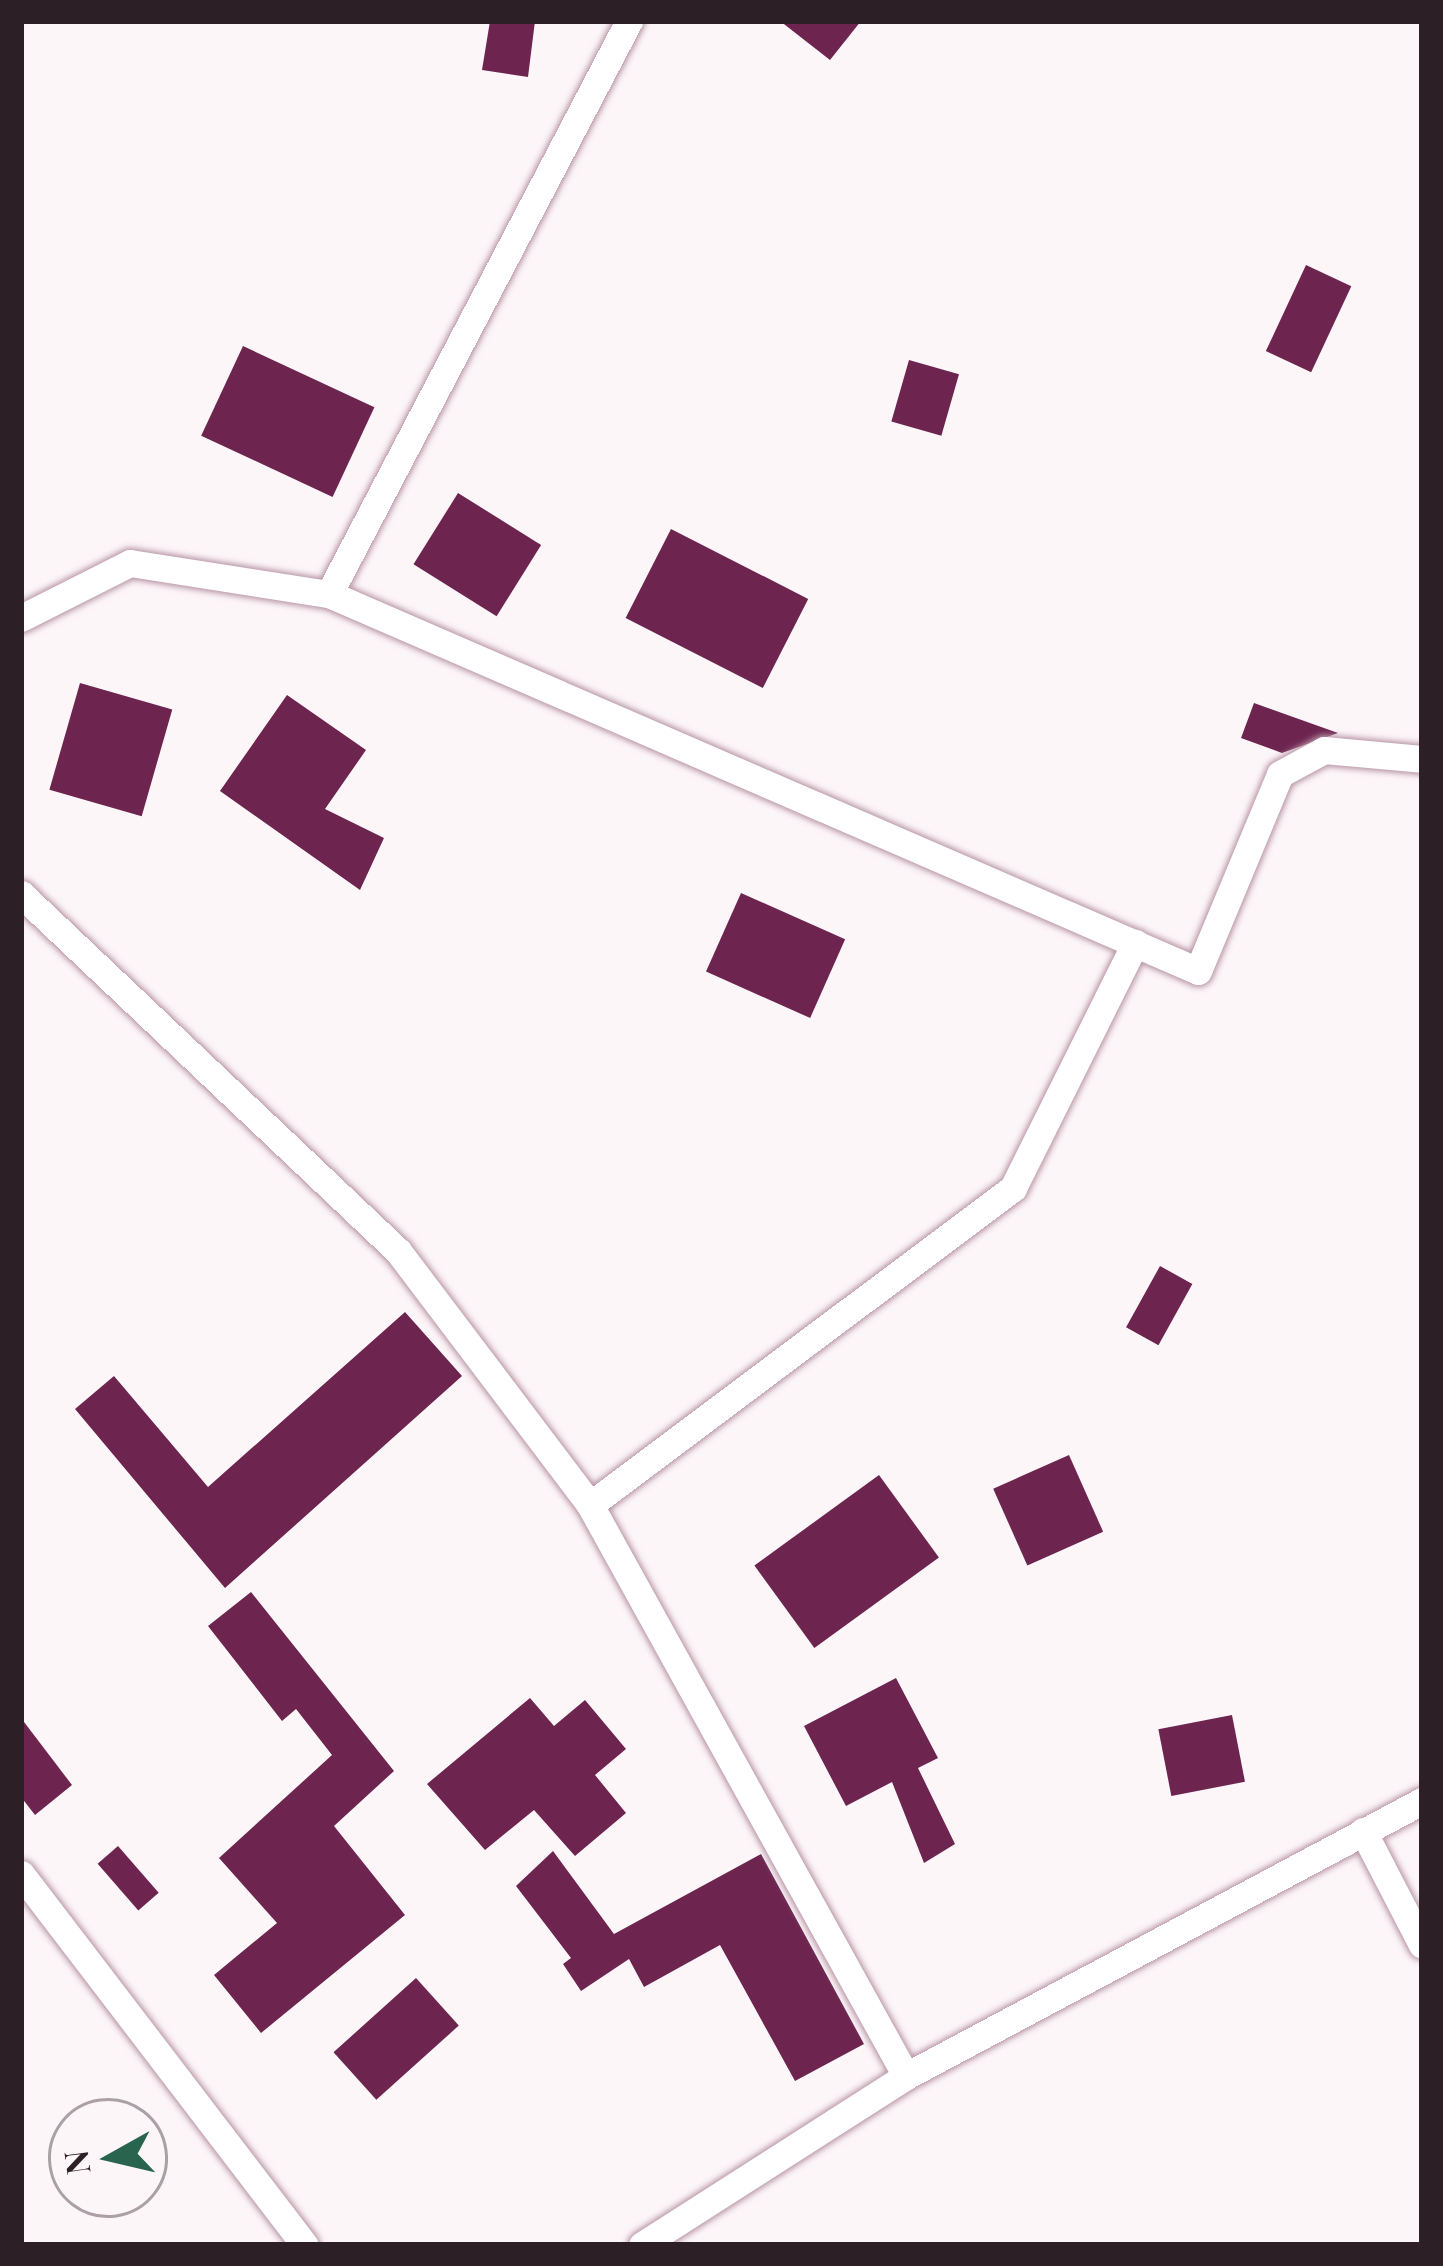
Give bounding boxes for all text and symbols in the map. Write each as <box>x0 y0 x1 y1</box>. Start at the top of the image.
north arrow <box>48 2098 168 2218</box>
text: N <box>52 2148 99 2177</box>

